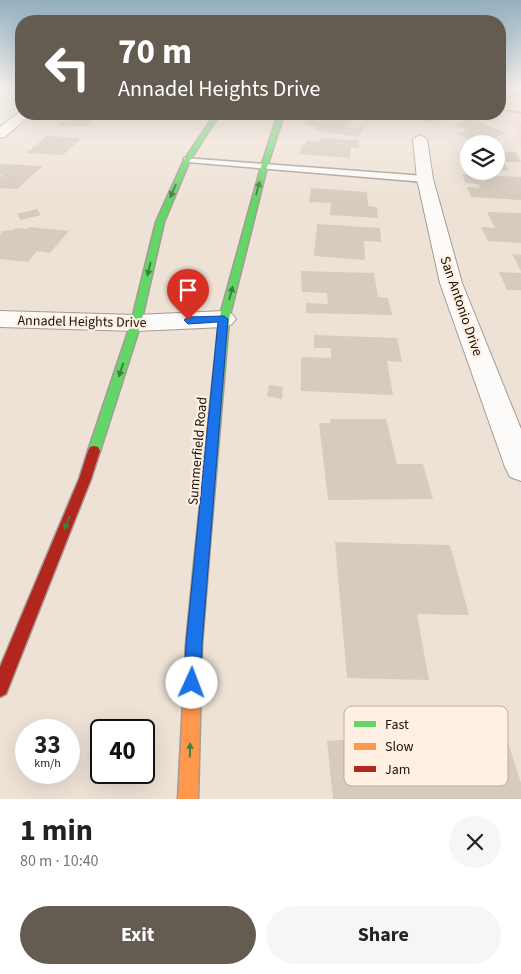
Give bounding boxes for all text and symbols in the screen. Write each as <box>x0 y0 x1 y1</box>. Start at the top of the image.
text: 70 m <box>118 27 192 77</box>
icon: left <box>35 35 100 100</box>
text: Annadel Heights Drive <box>118 73 320 105</box>
map controls <box>460 135 505 180</box>
button: layers <box>460 135 505 180</box>
one-way arrow <box>254 181 262 196</box>
one-way arrow <box>168 184 176 198</box>
street label: San Antonio Drive <box>435 254 487 359</box>
one-way arrow <box>145 262 153 277</box>
pin <box>167 269 209 320</box>
icon: arrive <box>174 276 202 304</box>
one-way arrow <box>227 285 235 300</box>
street label: Annadel Heights Drive <box>17 311 147 333</box>
one-way arrow <box>117 362 124 377</box>
street label: Summerfield Road <box>183 396 213 506</box>
one-way arrow <box>63 516 71 530</box>
position arrow <box>165 656 217 708</box>
legend <box>344 706 508 786</box>
text: Fast <box>385 715 409 735</box>
speed limit sign: 40 <box>90 719 155 784</box>
text: 33 <box>34 727 61 763</box>
text: Slow <box>385 737 414 757</box>
one-way arrow <box>186 742 194 758</box>
text: km/h <box>34 755 61 772</box>
text: Jam <box>385 760 410 780</box>
text: 1 min <box>20 809 93 852</box>
button: close <box>449 816 501 868</box>
text: 80 m · 10:40 <box>20 850 99 872</box>
button: Exit <box>20 906 256 964</box>
button: Share <box>266 906 501 964</box>

